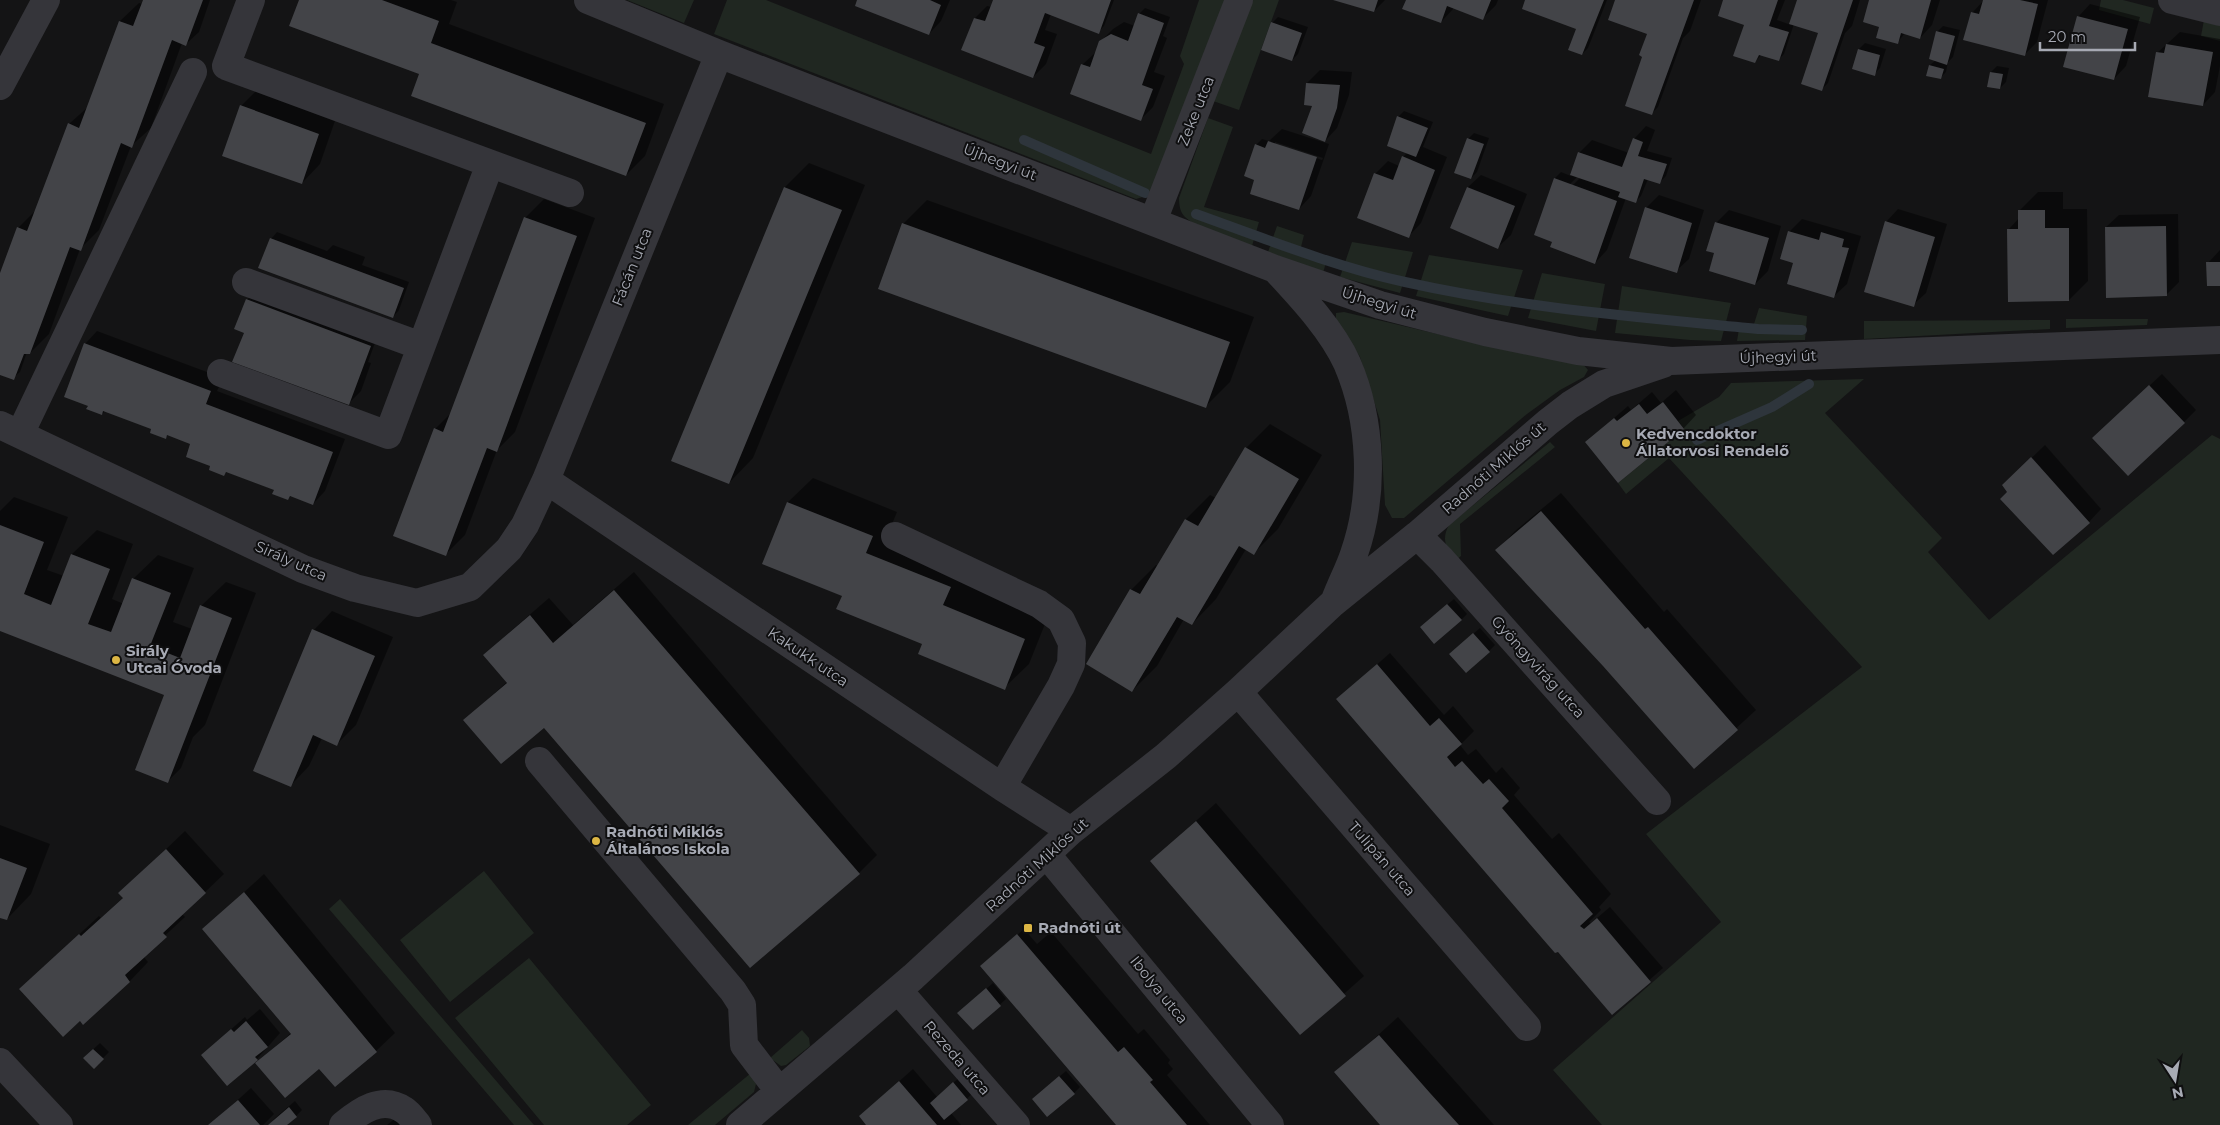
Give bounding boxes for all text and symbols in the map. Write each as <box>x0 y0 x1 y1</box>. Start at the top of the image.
scale bar <box>2040 20 2135 52</box>
text: 20 m <box>2048 27 2086 46</box>
street label: Zeke utca <box>1173 73 1218 148</box>
street label: Újhegyi út <box>961 139 1040 184</box>
street label: Fácán utca <box>607 225 656 309</box>
street label: Újhegyi út <box>1339 282 1419 323</box>
street label: Újhegyi út <box>1739 346 1817 367</box>
street label: Radnóti Miklós út <box>1438 417 1550 518</box>
place label: Kedvencdoktor Állatorvosi Rendelő <box>1635 424 1789 460</box>
marker: Kedvencdoktor Állatorvosi Rendelő <box>1620 437 1632 449</box>
street label: Sirály utca <box>252 536 330 585</box>
street label: Gyöngyvirág utca <box>1487 612 1589 722</box>
street label: Kakukk utca <box>764 623 852 691</box>
place label: Sirály Utcai Óvoda <box>126 641 222 677</box>
marker: Sirály Utcai Óvoda <box>110 654 122 666</box>
street label: Radnóti Miklós út <box>981 814 1092 916</box>
street label: Tulipán utca <box>1345 817 1420 900</box>
place label: Radnóti Miklós Általános Iskola <box>605 822 730 858</box>
marker: Radnóti Miklós Általános Iskola <box>590 835 602 847</box>
place label: Radnóti út <box>1038 918 1121 937</box>
marker: Radnóti út <box>1022 922 1034 934</box>
street label: Ibolya utca <box>1126 952 1193 1027</box>
street label: Rezeda utca <box>920 1017 995 1099</box>
north arrow <box>2150 1055 2200 1105</box>
text: N <box>2170 1083 2185 1103</box>

